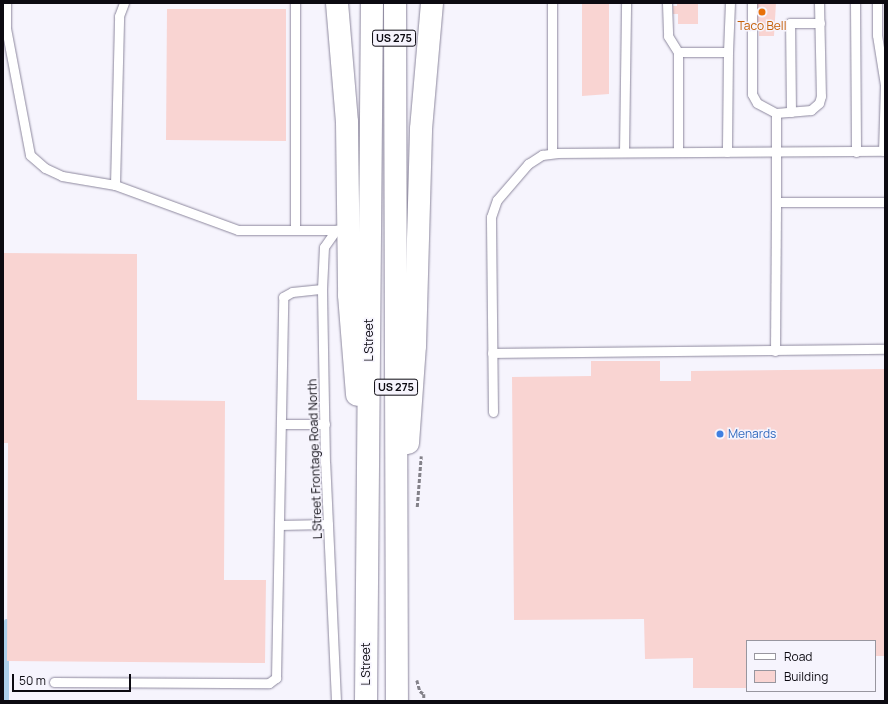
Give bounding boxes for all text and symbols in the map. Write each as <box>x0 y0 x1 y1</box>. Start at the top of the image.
marker: Taco Bell <box>757 7 767 17</box>
place label: Taco Bell <box>738 19 786 33</box>
road number: US 275 <box>372 29 416 47</box>
street label: L Street <box>362 318 376 362</box>
street label: L Street Frontage Road North <box>305 378 325 540</box>
road number: US 275 <box>374 378 418 396</box>
place label: Menards <box>728 427 776 441</box>
marker: Menards <box>715 429 725 439</box>
legend <box>746 640 876 692</box>
street label: L Street <box>359 642 373 686</box>
text: Road <box>784 648 812 665</box>
scale bar <box>14 666 133 692</box>
text: Building <box>784 668 828 685</box>
text: 50 m <box>19 672 46 689</box>

